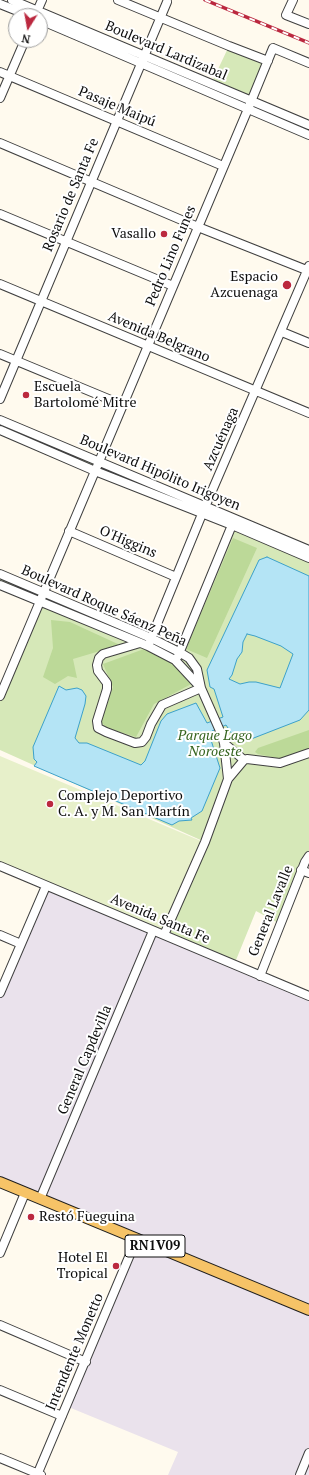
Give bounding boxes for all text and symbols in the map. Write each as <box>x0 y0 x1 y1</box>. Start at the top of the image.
north arrow <box>8 8 48 48</box>
street label: Boulevard Lardizabal <box>102 18 230 84</box>
text: N <box>20 31 31 46</box>
street label: Pasaje Maipú <box>76 83 158 131</box>
street label: Rosario de Santa Fe <box>39 136 103 254</box>
street label: Pedro Lino Funes <box>142 203 200 309</box>
place label: Vasallo <box>111 226 156 242</box>
marker: Vasallo <box>159 229 169 239</box>
place label: Espacio Azcuenaga <box>210 269 278 302</box>
marker: Espacio Azcuenaga <box>281 279 293 291</box>
street label: Avenida Belgrano <box>106 308 212 366</box>
place label: Escuela Bartolomé Mitre <box>34 379 136 412</box>
marker: Escuela Bartolomé Mitre <box>21 390 31 400</box>
street label: Azcuénaga <box>200 405 242 473</box>
street label: Boulevard Hipólito Irigoyen <box>77 432 243 514</box>
street label: O'Higgins <box>97 522 159 562</box>
street label: Boulevard Roque Sáenz Peña <box>19 562 189 650</box>
park label: Parque Lago Noroeste <box>178 728 252 760</box>
place label: Complejo Deportivo C. A. y M. San Martín <box>58 788 190 820</box>
marker: Complejo Deportivo C. A. y M. San Martín <box>45 799 55 809</box>
street label: General Lavalle <box>245 863 297 959</box>
street label: Avenida Santa Fe <box>108 890 212 948</box>
street label: General Capdevilla <box>54 1003 116 1117</box>
place label: Restó Fueguina <box>39 1209 135 1225</box>
marker: Restó Fueguina <box>26 1212 36 1222</box>
road number: RN1V09 <box>125 1235 185 1257</box>
place label: Hotel El Tropical <box>57 1250 108 1282</box>
marker: Hotel El Tropical <box>111 1261 121 1271</box>
street label: Intendente Monetto <box>43 1291 107 1413</box>

